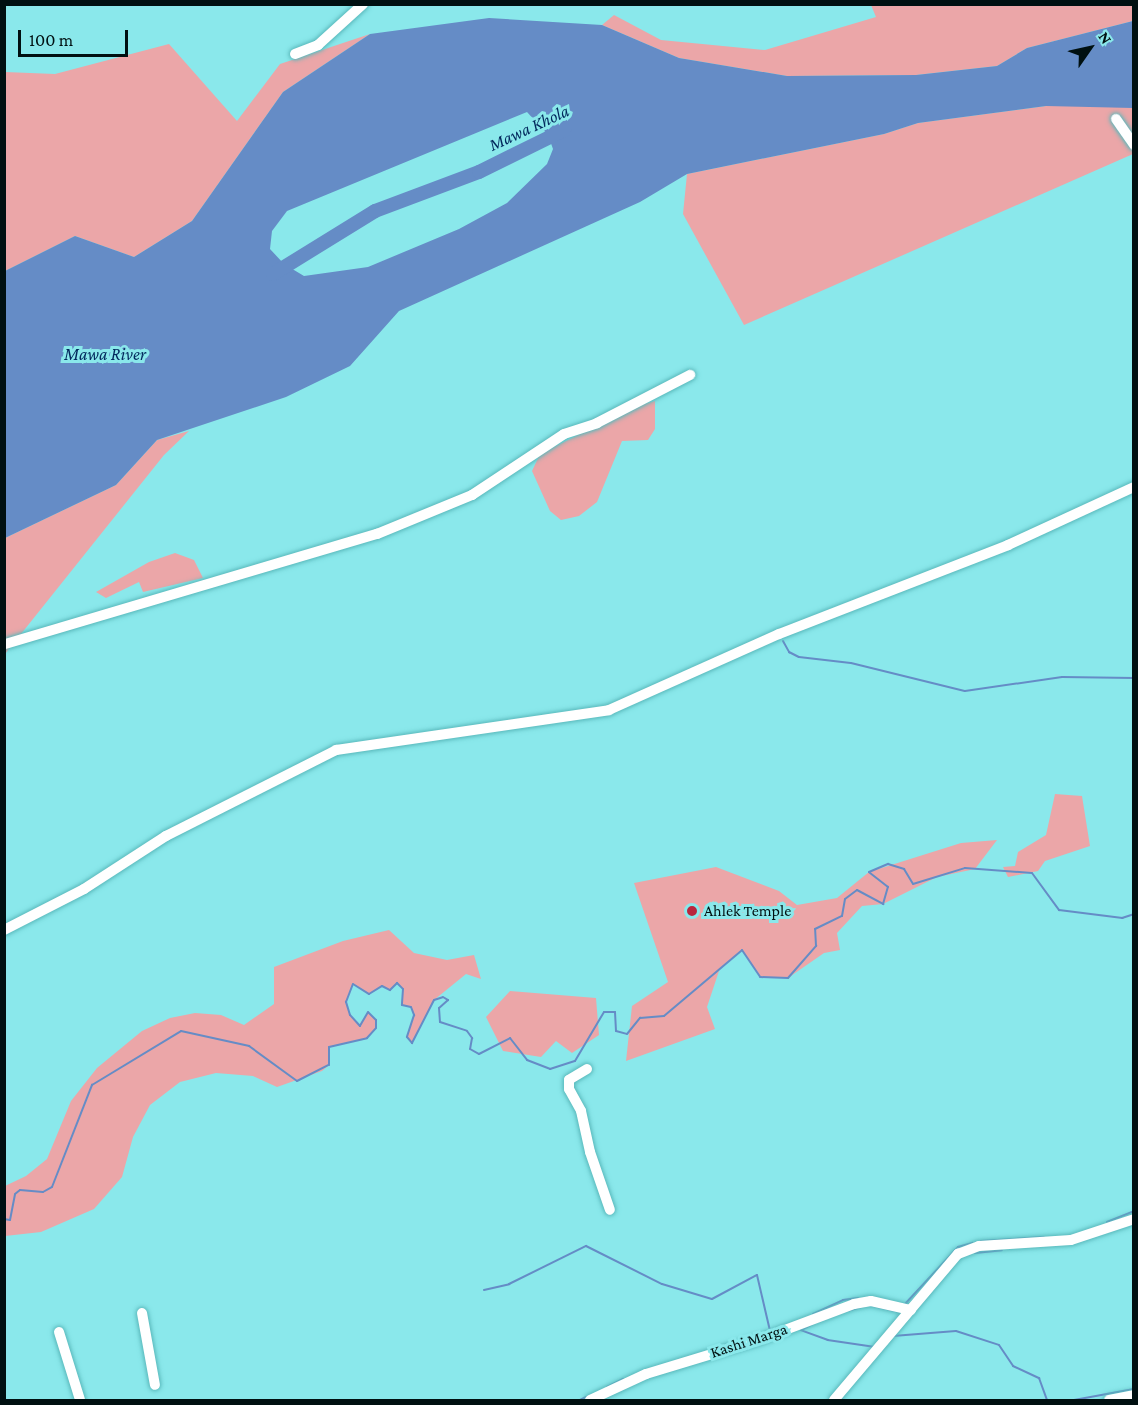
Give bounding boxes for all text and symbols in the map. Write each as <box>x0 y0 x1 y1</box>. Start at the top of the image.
scale bar <box>21 18 130 56</box>
north arrow <box>1060 18 1120 78</box>
text: N <box>1095 28 1115 47</box>
text: 100 m <box>29 30 73 50</box>
water label: Mawa Khola <box>485 100 573 156</box>
water label: Mawa River <box>64 343 146 365</box>
place label: Ahlek Temple <box>704 901 791 921</box>
marker: Ahlek Temple <box>685 904 699 918</box>
street label: Kashi Marga <box>708 1320 790 1362</box>

